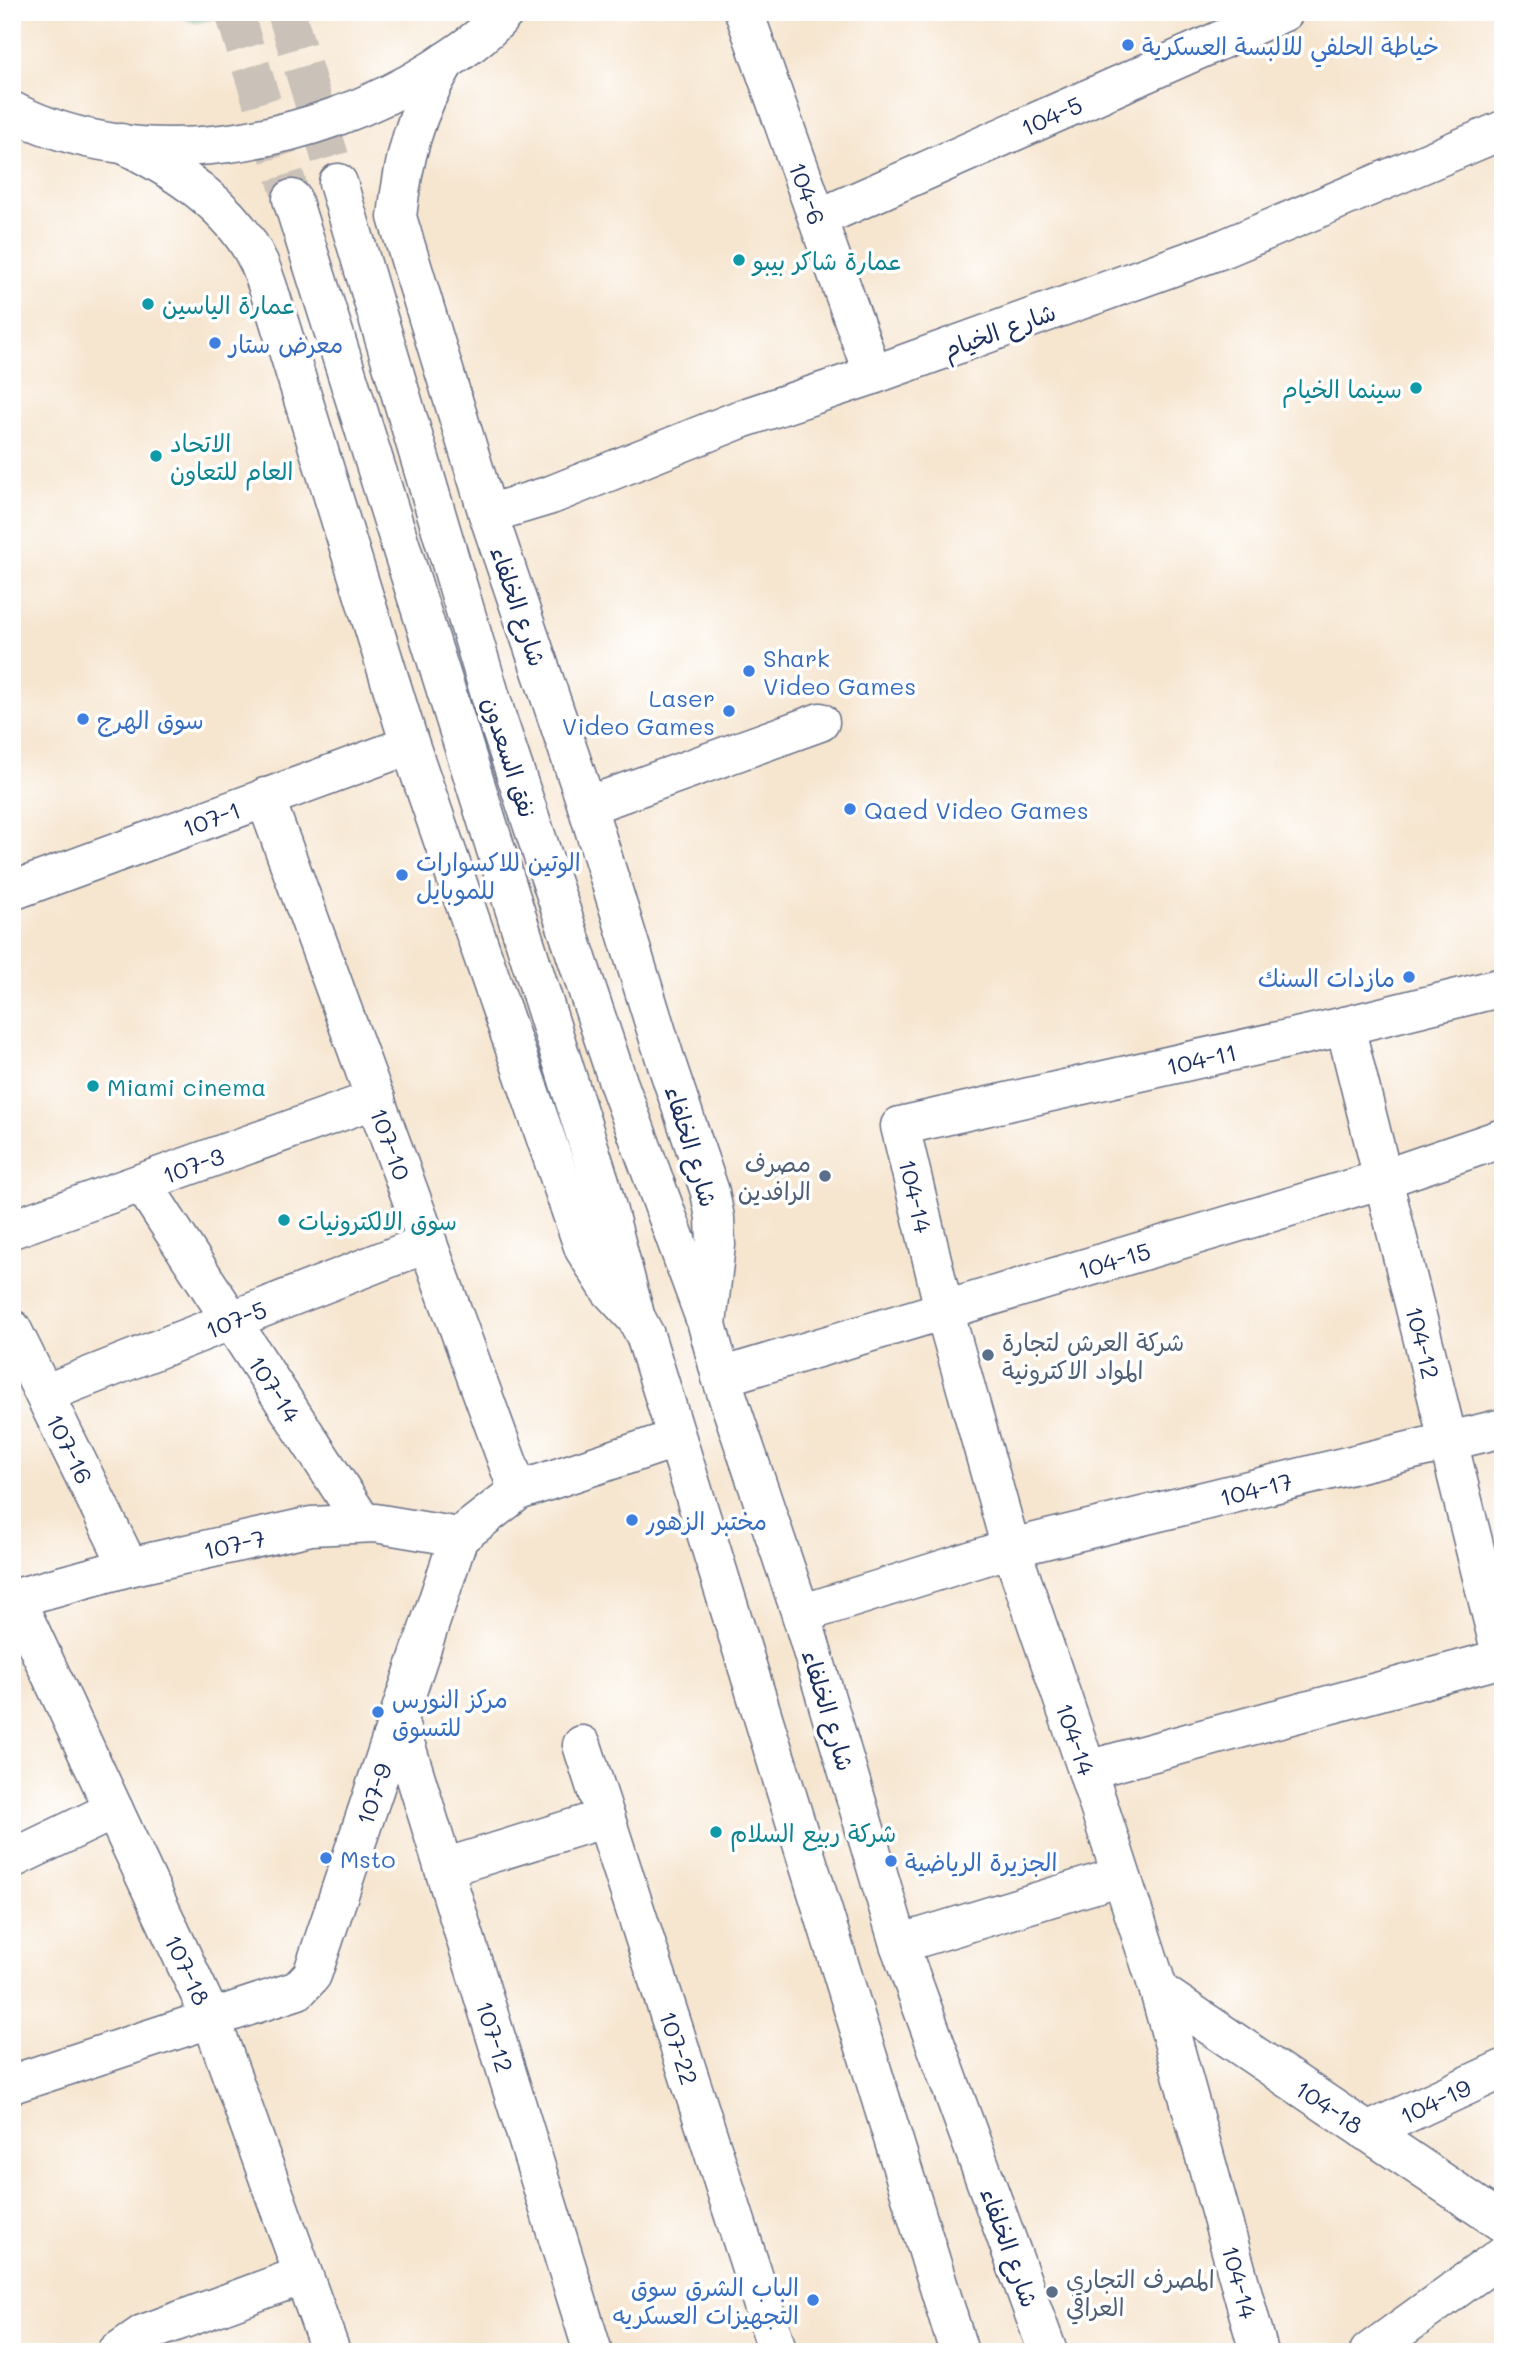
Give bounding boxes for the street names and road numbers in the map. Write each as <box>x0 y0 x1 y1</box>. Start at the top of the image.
street label: 104-5 <box>1016 88 1087 142</box>
street label: 104-6 <box>783 157 834 228</box>
street label: شارع الخيام <box>938 295 1061 368</box>
street label: شارع الخلفاء <box>481 542 554 671</box>
street label: نفق السعدون <box>476 693 544 821</box>
street label: 107-1 <box>178 793 244 843</box>
street label: 104-11 <box>1163 1035 1240 1081</box>
street label: شارع الخلفاء <box>656 1082 725 1211</box>
street label: 107-10 <box>364 1103 419 1184</box>
street label: 107-3 <box>158 1139 228 1190</box>
street label: 104-14 <box>893 1156 939 1236</box>
street label: 104-15 <box>1074 1234 1154 1285</box>
street label: 107-5 <box>201 1293 271 1345</box>
street label: 104-12 <box>1400 1303 1448 1382</box>
street label: 107-14 <box>242 1349 309 1428</box>
street label: 107-16 <box>40 1408 101 1489</box>
street label: 104-17 <box>1216 1465 1295 1512</box>
street label: 107-7 <box>200 1521 268 1565</box>
street label: شارع الخلفاء <box>793 1646 862 1775</box>
street label: 104-14 <box>1049 1699 1103 1779</box>
street label: 107-9 <box>348 1759 398 1828</box>
street label: 107-18 <box>159 1929 218 2010</box>
street label: 107-12 <box>470 1997 521 2076</box>
street label: 107-22 <box>653 2007 706 2088</box>
street label: 104-19 <box>1395 2071 1475 2130</box>
street label: 104-18 <box>1290 2072 1370 2140</box>
street label: شارع الخلفاء <box>971 2183 1046 2312</box>
street label: 104-14 <box>1215 2242 1265 2322</box>

